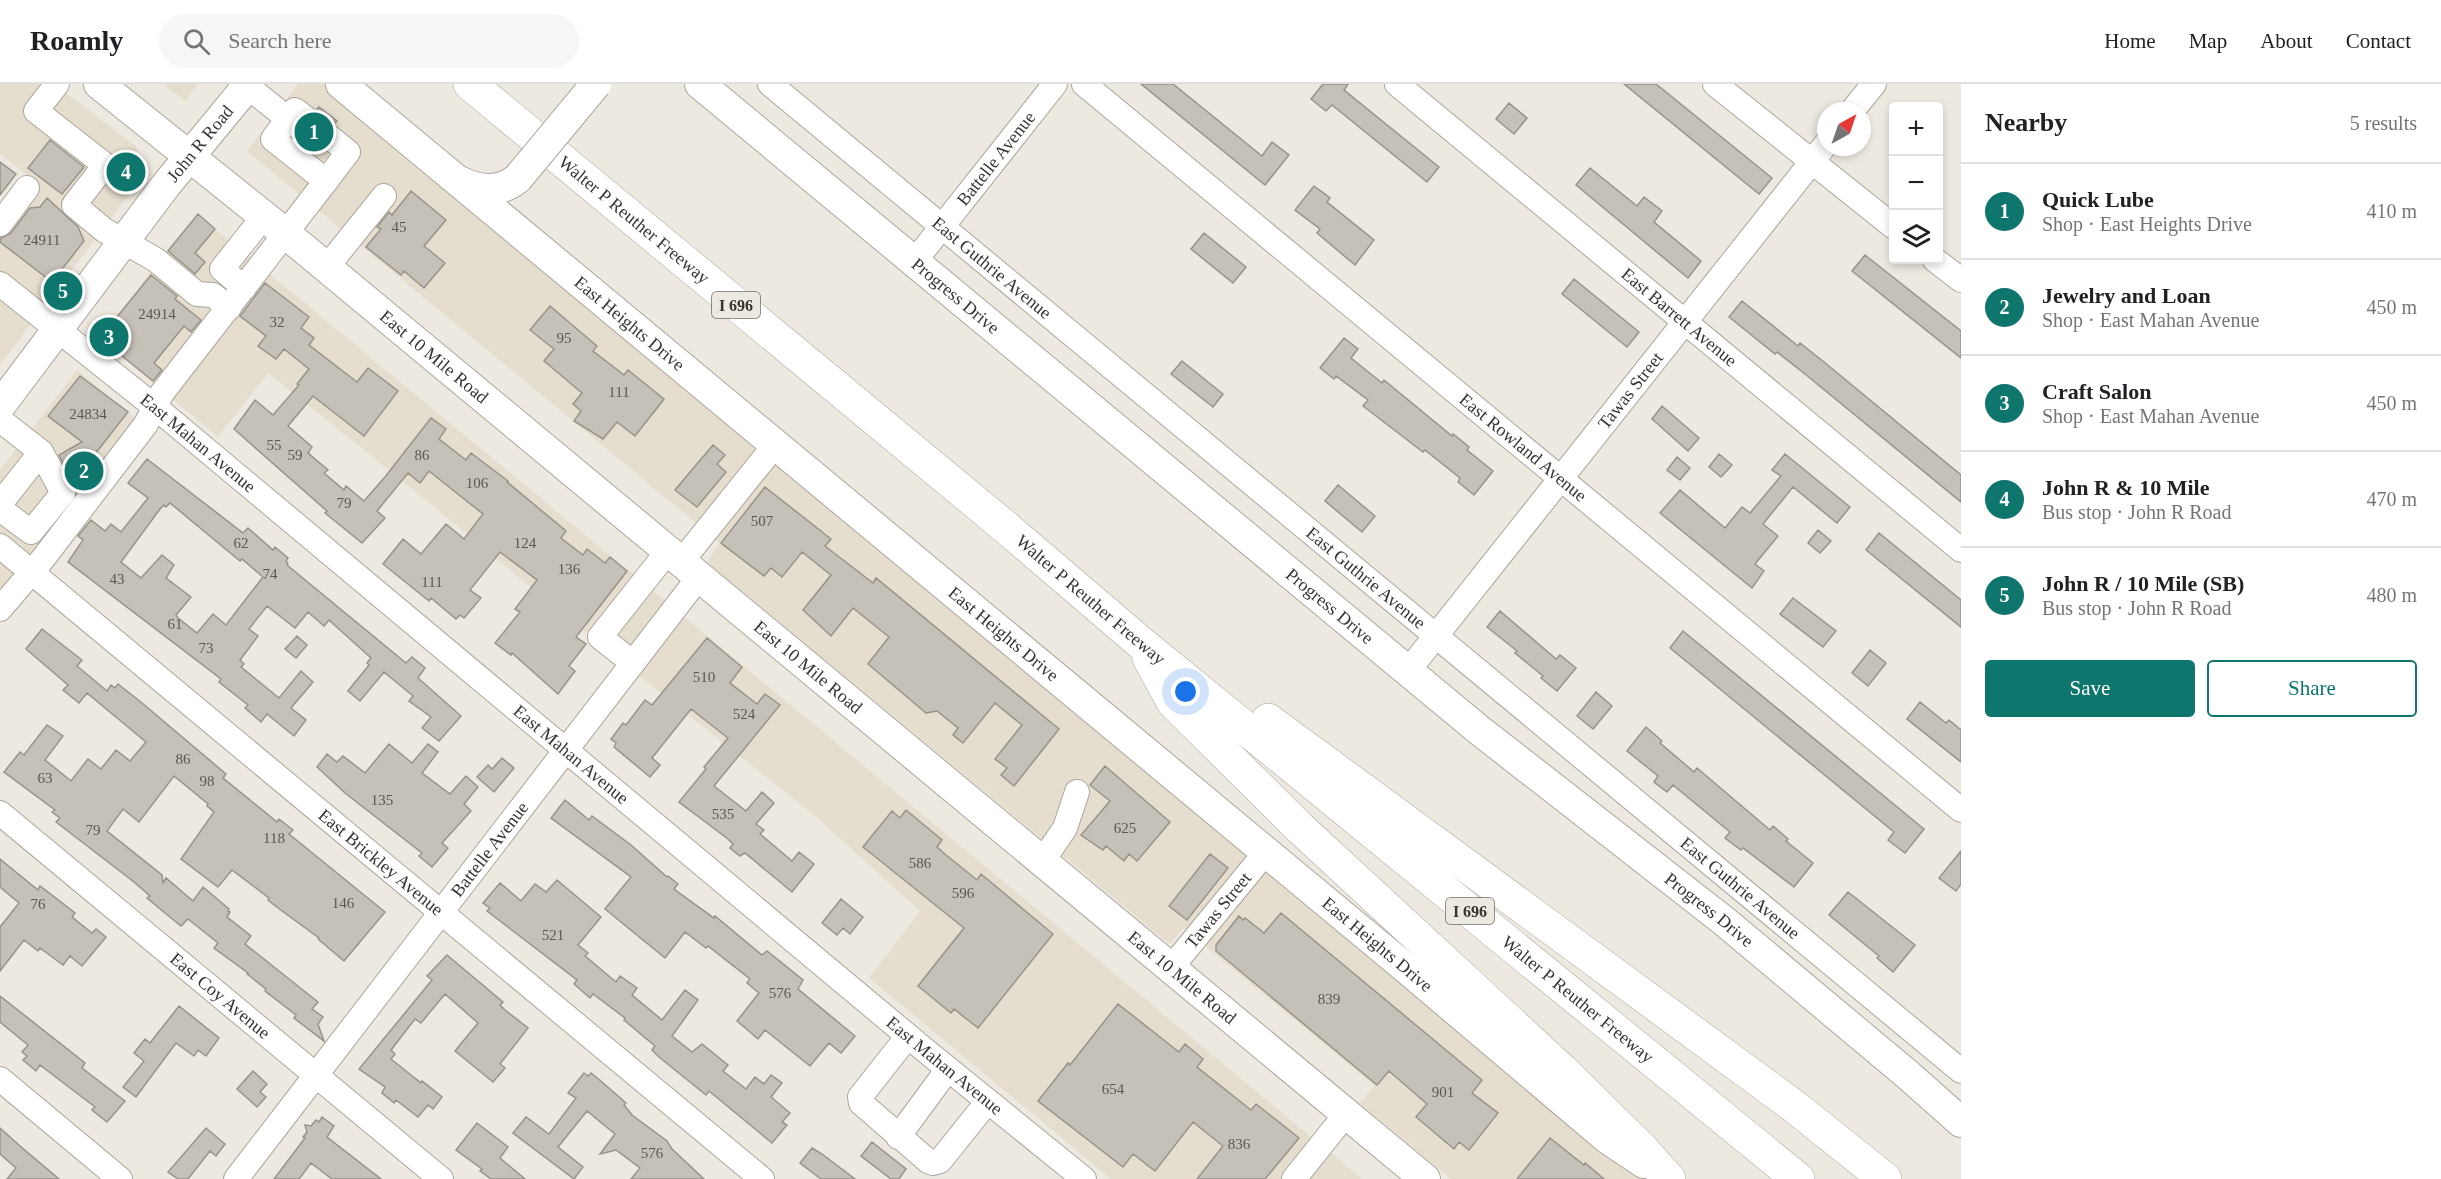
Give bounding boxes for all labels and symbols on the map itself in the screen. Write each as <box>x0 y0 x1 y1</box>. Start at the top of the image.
street label: John R Road <box>163 101 237 186</box>
north arrow <box>1817 102 1871 156</box>
street label: Battelle Avenue <box>953 108 1039 210</box>
pin: 1 <box>294 110 334 154</box>
pin: 4 <box>106 150 146 194</box>
street label: Walter P Reuther Freeway <box>555 152 713 288</box>
street label: East Guthrie Avenue <box>928 213 1055 323</box>
house number: 45 <box>392 219 407 235</box>
house number: 24911 <box>24 232 60 248</box>
street label: Progress Drive <box>908 254 1003 338</box>
street label: East Barrett Avenue <box>1617 264 1741 371</box>
pin: 5 <box>44 268 82 314</box>
street label: East Heights Drive <box>570 272 689 375</box>
road number: I 696 <box>712 292 760 318</box>
house number: 24914 <box>138 306 176 322</box>
street label: East 10 Mile Road <box>376 306 492 407</box>
pin: 3 <box>90 314 128 360</box>
house number: 32 <box>270 314 285 330</box>
house number: 95 <box>557 330 572 346</box>
street label: Tawas Street <box>1594 348 1667 433</box>
house number: 111 <box>608 384 630 400</box>
street label: East Mahan Avenue <box>136 389 260 497</box>
street label: East Rowland Avenue <box>1456 389 1591 506</box>
house number: 24834 <box>69 406 107 422</box>
house number: 55 <box>267 437 282 453</box>
house number: 59 <box>288 447 303 463</box>
house number: 86 <box>415 447 430 463</box>
pin: 2 <box>64 448 104 494</box>
house number: 106 <box>466 475 489 491</box>
house number: 79 <box>337 495 352 511</box>
house number: 507 <box>751 513 774 529</box>
street label: East Guthrie Avenue <box>1302 523 1430 633</box>
street label: Walter P Reuther Freeway <box>1012 531 1169 669</box>
house number: 62 <box>234 535 249 551</box>
house number: 124 <box>514 535 537 551</box>
house number: 136 <box>558 561 581 577</box>
street label: Progress Drive <box>1282 564 1377 648</box>
house number: 74 <box>263 566 278 582</box>
house number: 43 <box>110 571 125 587</box>
house number: 111 <box>421 574 443 590</box>
street label: East Heights Drive <box>944 582 1063 685</box>
house number: 61 <box>168 616 183 632</box>
street label: East 10 Mile Road <box>750 616 866 718</box>
house number: 73 <box>199 640 214 656</box>
house number: 510 <box>693 669 715 685</box>
your location <box>1171 677 1200 706</box>
street label: East Mahan Avenue <box>510 701 633 808</box>
house number: 524 <box>733 706 756 722</box>
house number: 86 <box>176 751 191 767</box>
house number: 63 <box>38 770 53 786</box>
house number: 98 <box>200 773 215 789</box>
house number: 135 <box>371 792 393 808</box>
street label: Battelle Avenue <box>447 798 532 901</box>
street label: East Brickley Avenue <box>314 805 447 920</box>
house number: 535 <box>712 806 734 822</box>
house number: 625 <box>1114 820 1136 836</box>
house number: 79 <box>86 822 101 838</box>
house number: 118 <box>263 830 285 846</box>
street label: East Guthrie Avenue <box>1677 833 1804 943</box>
house number: 586 <box>909 855 932 871</box>
street label: Tawas Street <box>1181 868 1255 952</box>
street label: Progress Drive <box>1661 869 1757 951</box>
house number: 596 <box>952 885 975 901</box>
street label: East Heights Drive <box>1318 893 1436 996</box>
house number: 146 <box>332 895 355 911</box>
house number: 76 <box>31 896 46 912</box>
road number: I 696 <box>1446 898 1494 924</box>
house number: 521 <box>542 927 564 943</box>
street label: East 10 Mile Road <box>1124 927 1240 1028</box>
street label: Walter P Reuther Freeway <box>1498 932 1657 1067</box>
street label: East Coy Avenue <box>166 948 274 1043</box>
house number: 576 <box>769 985 792 1001</box>
house number: 839 <box>1318 991 1340 1007</box>
street label: East Mahan Avenue <box>883 1012 1006 1119</box>
house number: 654 <box>1102 1081 1125 1097</box>
house number: 901 <box>1432 1084 1454 1100</box>
house number: 836 <box>1228 1136 1251 1152</box>
house number: 576 <box>641 1145 664 1161</box>

